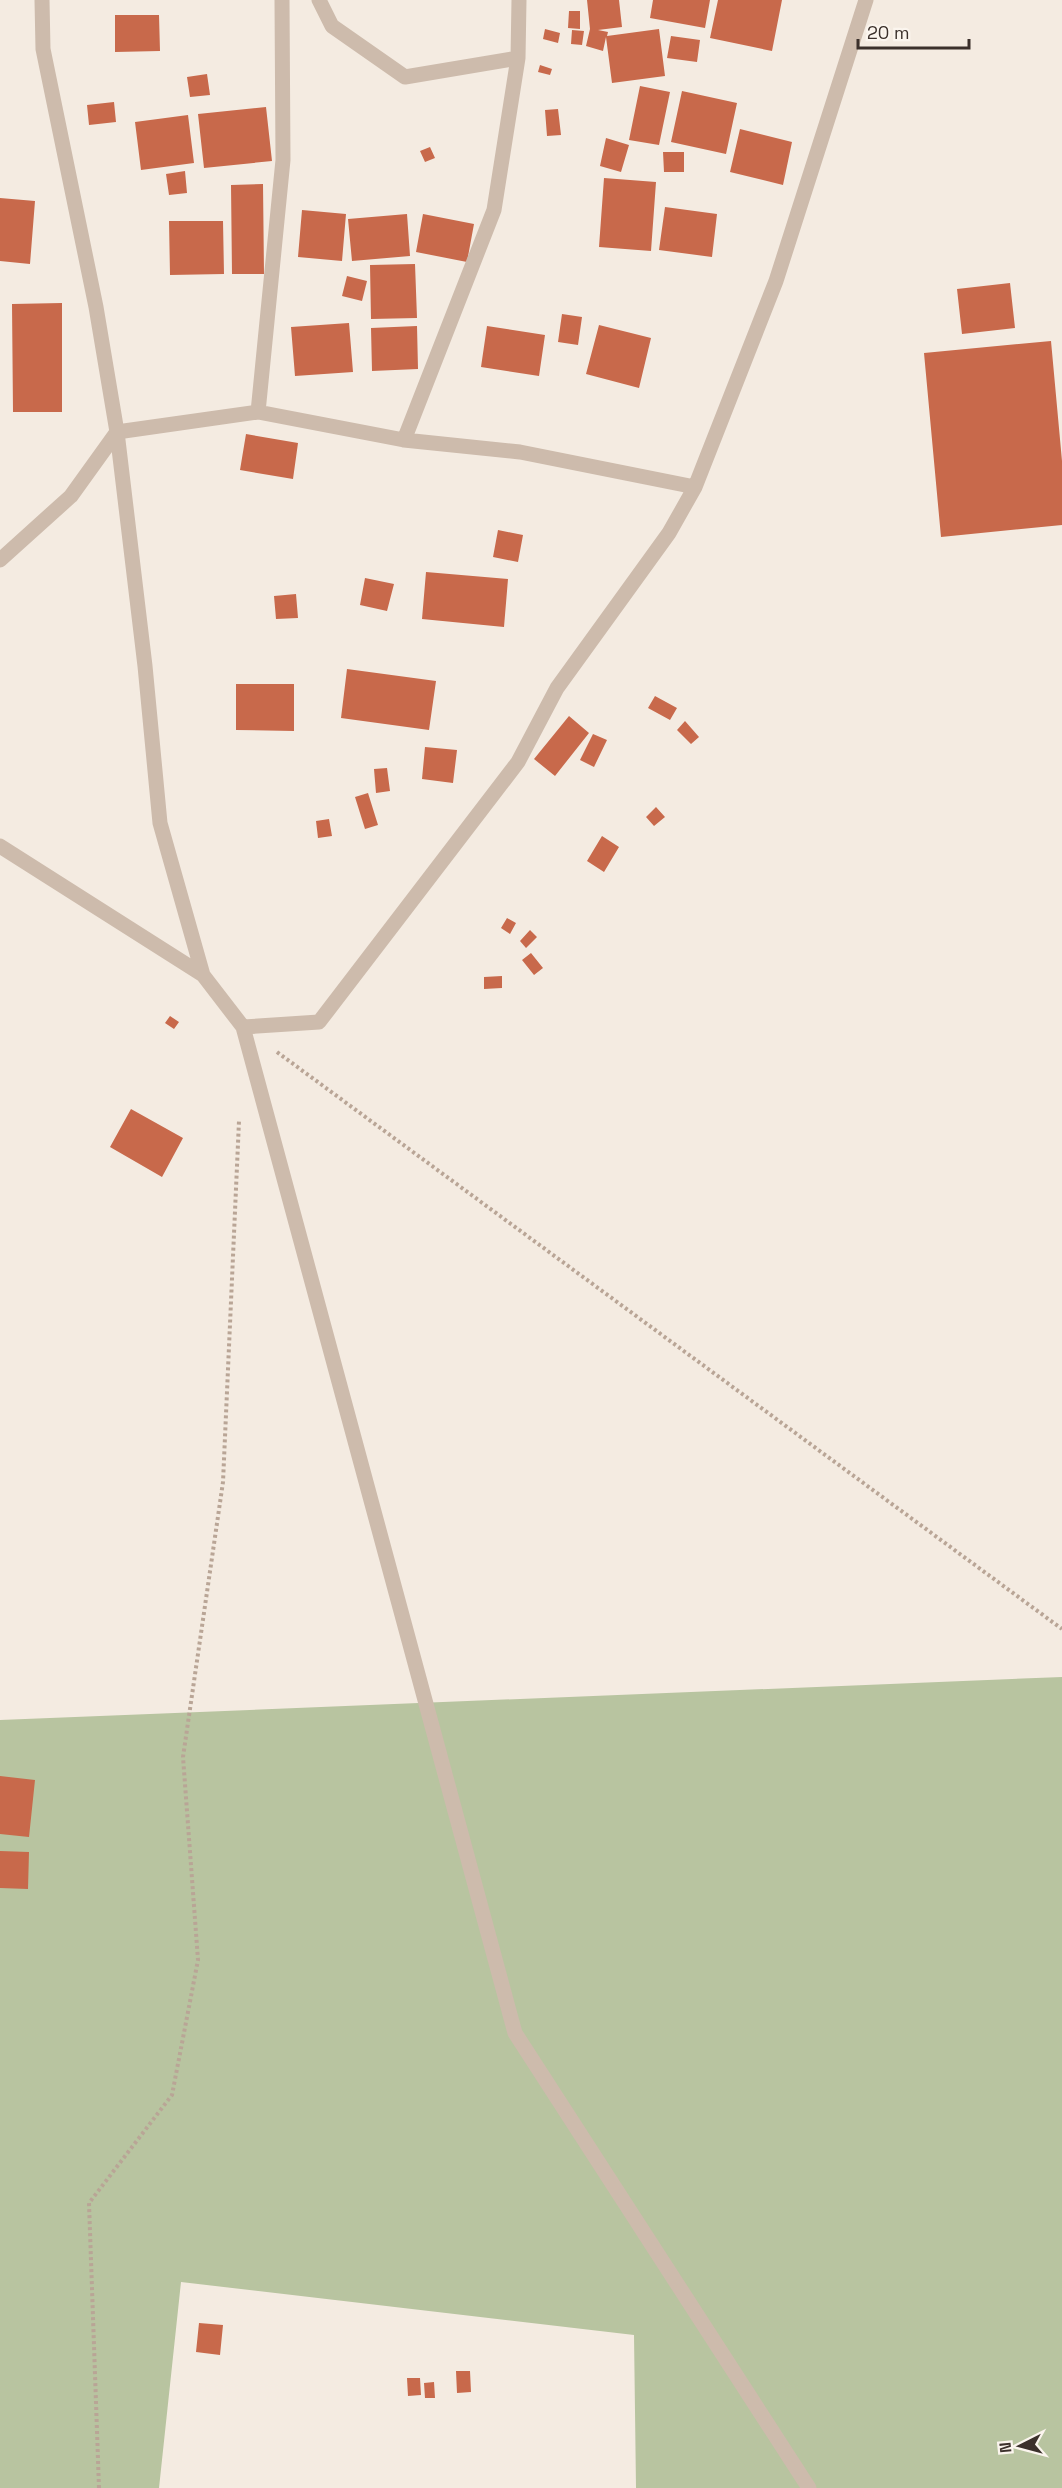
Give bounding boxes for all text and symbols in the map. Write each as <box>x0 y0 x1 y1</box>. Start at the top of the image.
scale bar <box>858 12 969 50</box>
text: 20 m <box>867 21 910 44</box>
north arrow <box>990 2416 1050 2476</box>
text: N <box>995 2441 1017 2454</box>

